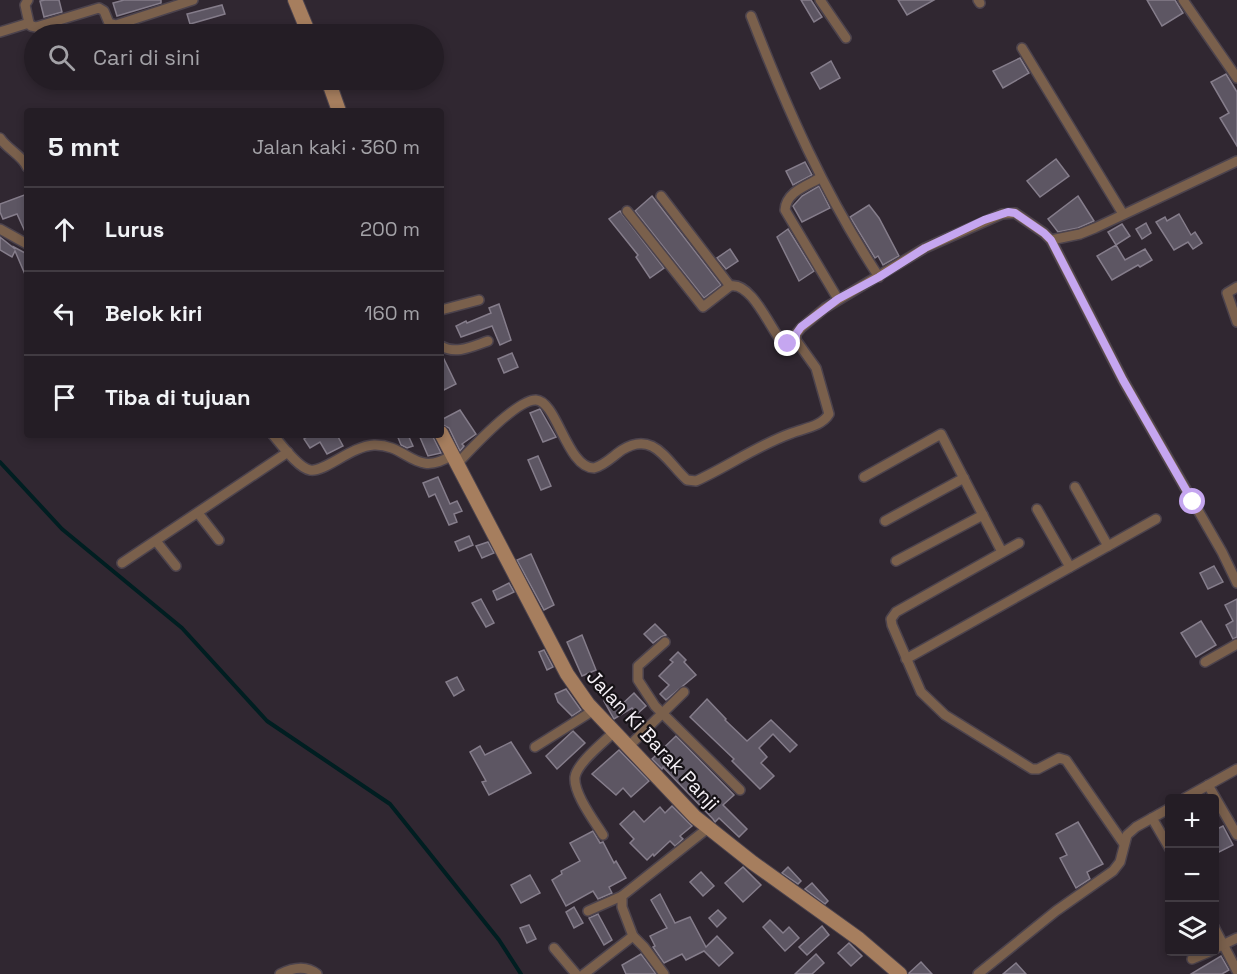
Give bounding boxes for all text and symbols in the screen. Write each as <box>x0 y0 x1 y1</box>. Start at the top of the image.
search box <box>24 24 444 90</box>
icon: search <box>45 41 78 74</box>
text: Cari di sini <box>93 43 200 71</box>
text: 5 mnt <box>48 130 120 164</box>
text: Jalan kaki · 360 m <box>252 134 420 160</box>
icon: ahead <box>48 213 81 246</box>
text: Lurus <box>105 215 164 243</box>
text: 200 m <box>360 216 420 242</box>
icon: left <box>48 297 81 330</box>
text: Belok kiri <box>105 299 202 327</box>
text: 160 m <box>364 300 420 326</box>
route end <box>774 330 800 356</box>
icon: arrive <box>48 381 81 414</box>
text: Tiba di tujuan <box>105 383 251 411</box>
route start <box>1179 488 1205 514</box>
street label: Jalan Ki Barak Panji <box>581 664 725 816</box>
map controls <box>1165 794 1219 956</box>
button: + <box>1165 794 1219 848</box>
button: − <box>1165 848 1219 902</box>
button: layers <box>1165 902 1219 956</box>

